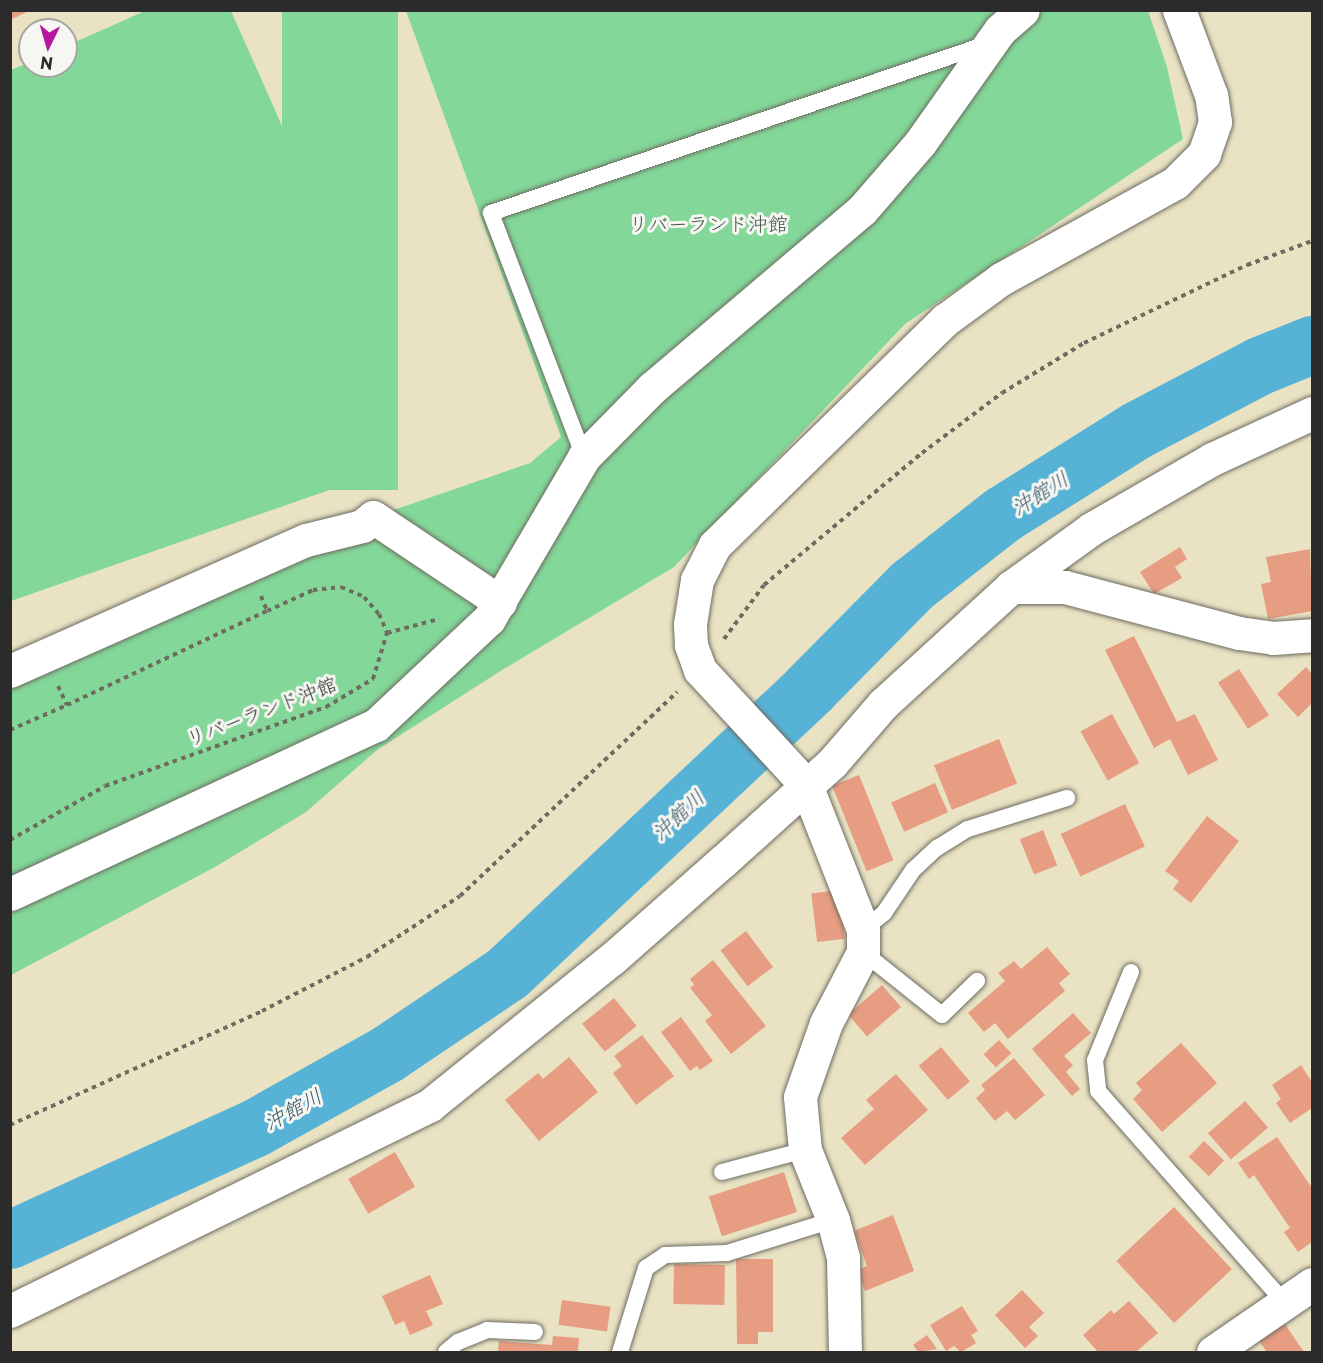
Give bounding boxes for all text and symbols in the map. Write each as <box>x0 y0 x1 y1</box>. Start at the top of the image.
north arrow <box>18 18 78 78</box>
text: N <box>39 51 54 76</box>
park label: リバーランド沖館 <box>628 211 788 235</box>
water label: 沖館川 <box>1006 465 1072 519</box>
street label: リバーランド沖館 <box>182 671 340 751</box>
water label: 沖館川 <box>645 783 709 845</box>
water label: 沖館川 <box>258 1082 326 1134</box>

